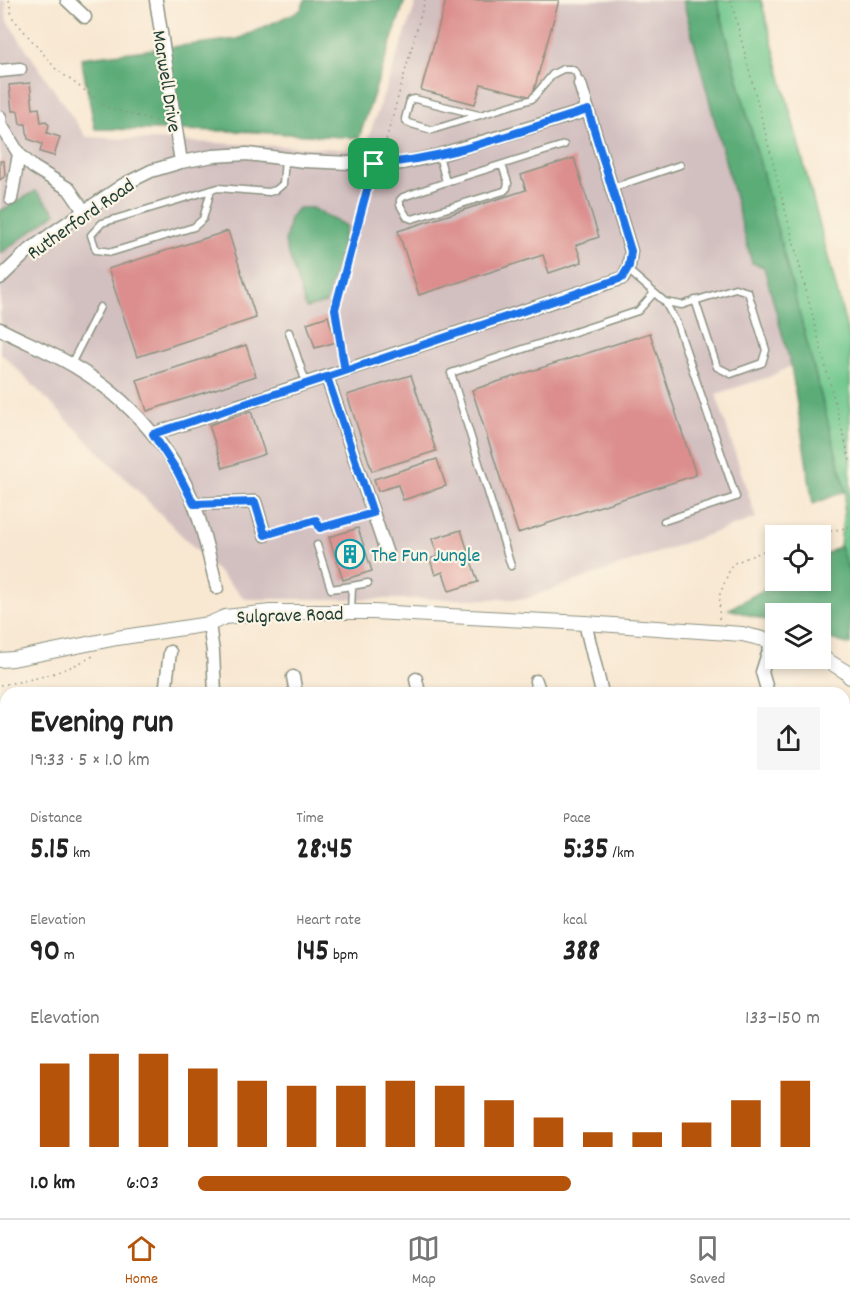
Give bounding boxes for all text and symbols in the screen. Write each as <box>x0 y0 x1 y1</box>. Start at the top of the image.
street label: Marwell Drive <box>143 28 187 135</box>
pin <box>348 138 399 189</box>
icon: arrive <box>357 147 390 180</box>
street label: Rutherford Road <box>22 173 141 268</box>
map controls <box>765 525 831 669</box>
button: locate <box>765 525 831 591</box>
building icon: The Fun Jungle <box>334 538 366 570</box>
place label: The Fun Jungle <box>371 543 481 571</box>
street label: Sulgrave Road <box>236 601 344 633</box>
button: layers <box>765 603 831 669</box>
text: Evening run <box>30 701 174 748</box>
button: share <box>757 707 820 770</box>
text: 19:33 · 5 × 1.0 km <box>30 747 150 775</box>
text: Distance <box>30 807 82 830</box>
text: Time <box>296 807 324 830</box>
text: Pace <box>563 807 591 830</box>
text: 5.15 <box>30 830 69 873</box>
text: 28:45 <box>296 830 353 873</box>
text: 5:35 <box>563 830 609 873</box>
text: km <box>69 842 91 865</box>
text: /km <box>609 842 635 865</box>
text: Elevation <box>30 909 86 932</box>
text: Heart rate <box>296 909 361 932</box>
text: kcal <box>563 909 587 932</box>
text: 90 <box>30 932 60 975</box>
text: 145 <box>296 932 329 975</box>
text: 388 <box>563 932 600 975</box>
text: m <box>60 944 75 967</box>
text: bpm <box>329 944 358 967</box>
text: Elevation <box>30 1005 100 1033</box>
text: 133–150 m <box>745 1005 820 1033</box>
text: 1.0 km <box>30 1170 75 1198</box>
text: 6:03 <box>126 1170 159 1198</box>
tab: Home <box>125 1232 158 1291</box>
tab: Map <box>407 1232 440 1291</box>
tab: Saved <box>690 1232 725 1291</box>

